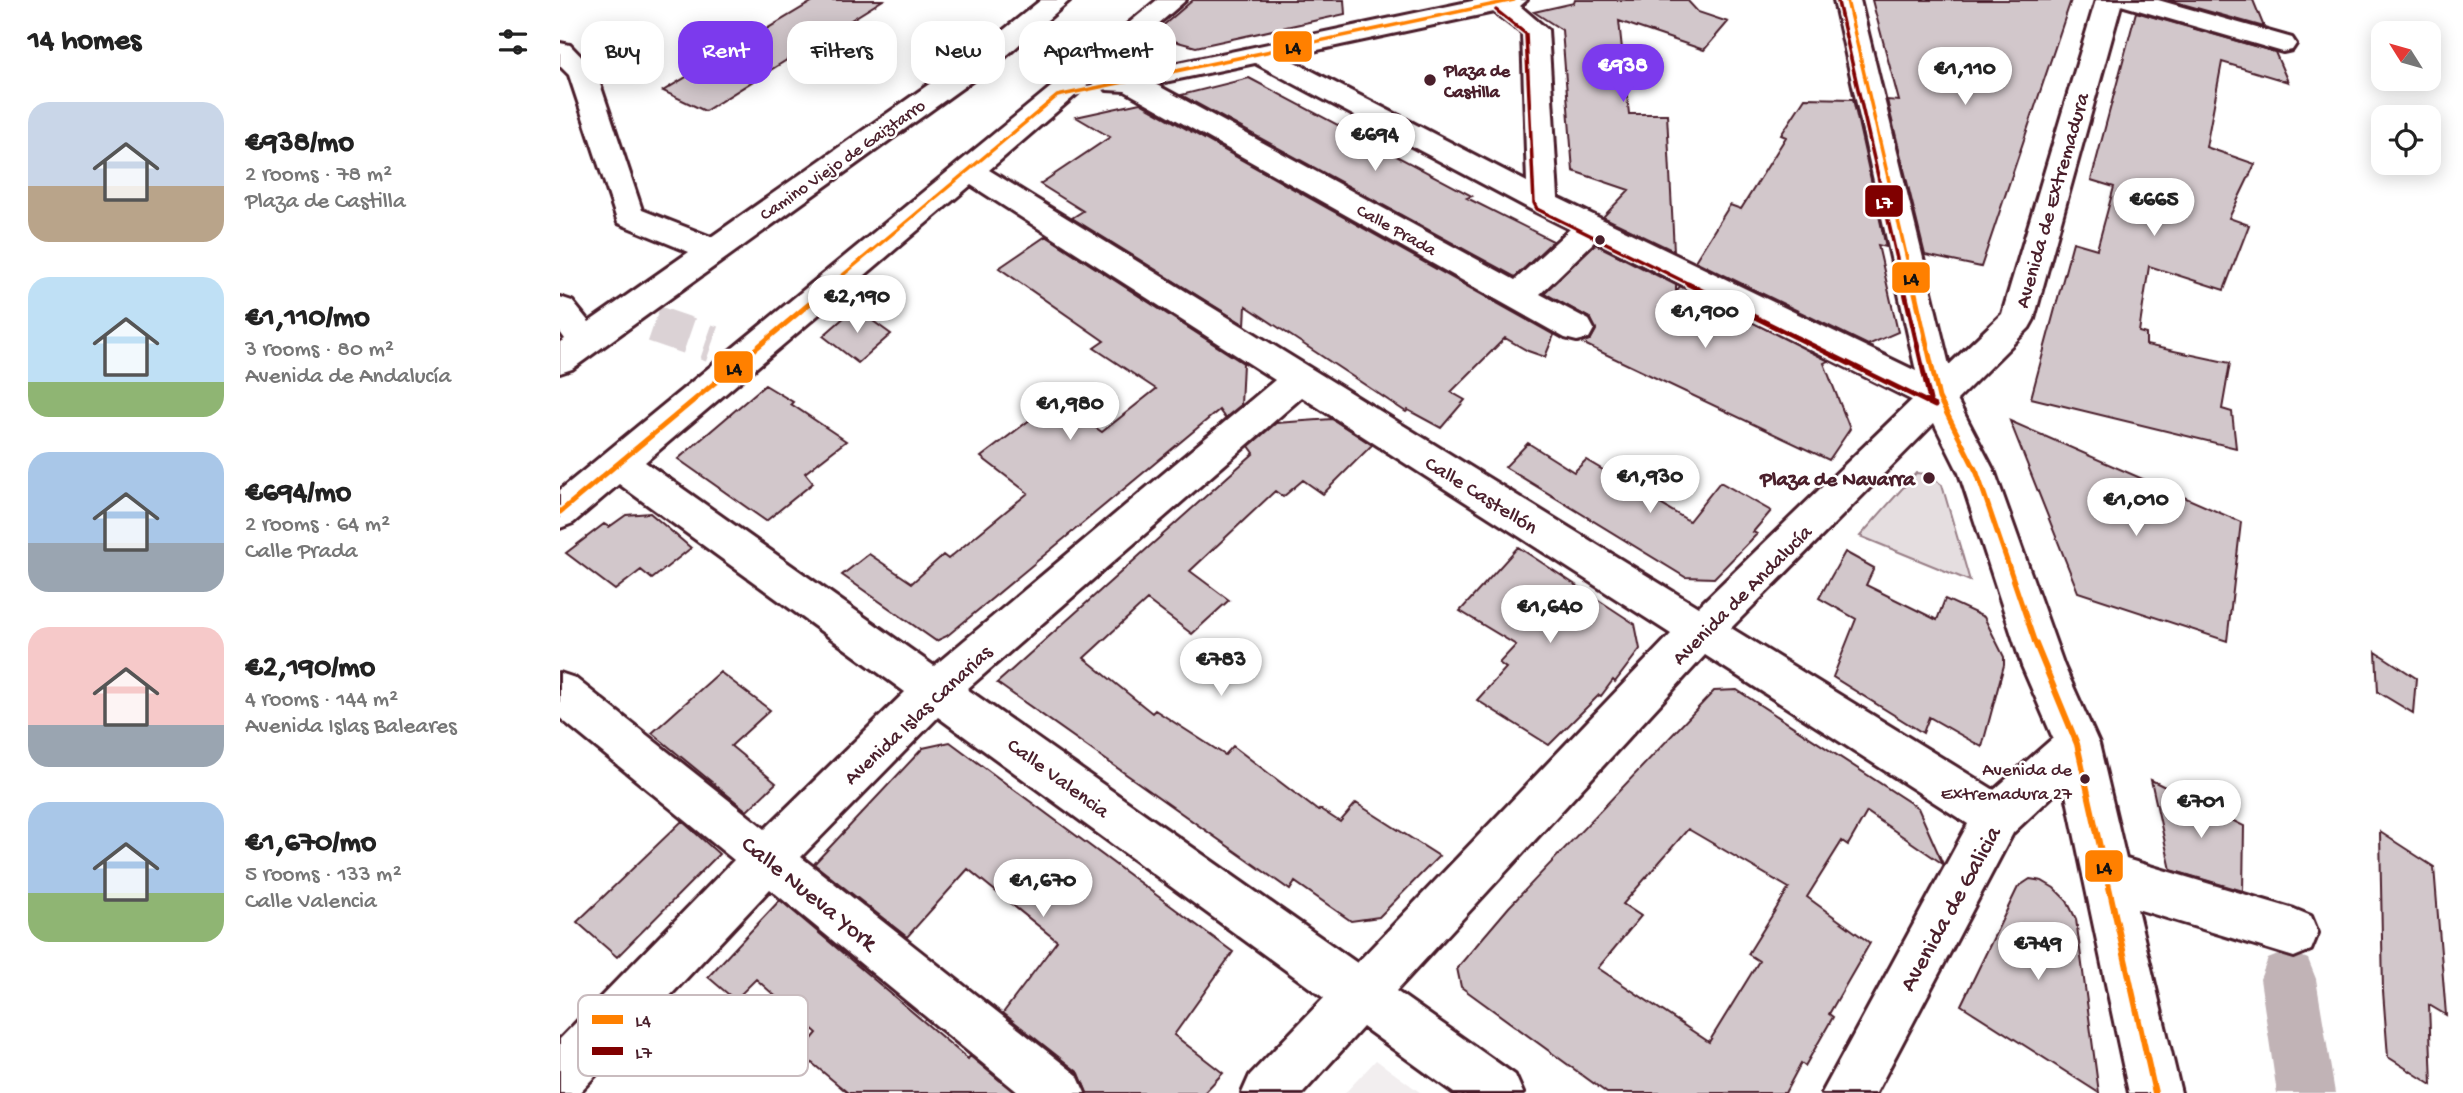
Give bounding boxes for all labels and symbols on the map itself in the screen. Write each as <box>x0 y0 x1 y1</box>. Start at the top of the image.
north arrow <box>2371 21 2441 91</box>
line badge: L4 <box>1272 30 1313 63</box>
text: L4 <box>1285 38 1302 61</box>
pin: €938 <box>1582 44 1664 104</box>
pin: €1,110 <box>1908 48 2022 107</box>
place label: Plaza de Castilla <box>1443 62 1511 104</box>
marker: Plaza de Castilla <box>1422 72 1438 88</box>
street label: Avenida de Extremadura <box>2012 89 2097 312</box>
street label: Camino Viejo de Gaiztarro <box>757 96 930 226</box>
pin: €694 <box>1334 114 1416 173</box>
pin: €665 <box>2113 178 2195 238</box>
line badge: L7 <box>1864 184 1904 218</box>
text: L7 <box>1876 193 1894 216</box>
street label: Calle Prada <box>1352 201 1440 262</box>
unlabelled marker <box>1593 233 1607 247</box>
line badge: L4 <box>1891 261 1931 294</box>
text: L4 <box>1903 269 1920 292</box>
pin: €2,190 <box>800 276 914 335</box>
pin: €1,900 <box>1648 290 1762 350</box>
line badge: L4 <box>713 350 754 384</box>
text: L4 <box>726 359 743 382</box>
pin: €1,980 <box>1013 382 1127 442</box>
street label: Calle Castellón <box>1419 452 1541 542</box>
pin: €1,930 <box>1593 456 1707 515</box>
place label: Plaza de Navarra <box>1759 469 1916 494</box>
marker: Plaza de Navarra <box>1921 470 1937 486</box>
pin: €1,010 <box>2079 478 2193 538</box>
street label: Avenida de Andalucía <box>1668 520 1820 672</box>
pin: €1,640 <box>1493 586 1607 645</box>
pin: €783 <box>1180 638 1262 698</box>
street label: Avenida Islas Canarias <box>840 640 1000 792</box>
street label: Calle Valencia <box>1001 734 1114 826</box>
place label: Avenida de Extremadura 27 <box>1941 760 2073 807</box>
marker: Avenida de Extremadura 27 <box>2078 772 2092 786</box>
pin: €701 <box>2160 780 2242 840</box>
street label: Avenida de Galicia <box>1895 821 2010 997</box>
street label: Calle Nueva York <box>734 831 883 960</box>
line badge: L4 <box>2084 849 2124 883</box>
text: L4 <box>2096 858 2113 881</box>
pin: €1,670 <box>986 860 1100 919</box>
pin: €749 <box>1997 922 2079 982</box>
legend <box>578 995 808 1076</box>
text: L4 <box>635 1011 651 1034</box>
text: L7 <box>635 1043 653 1066</box>

